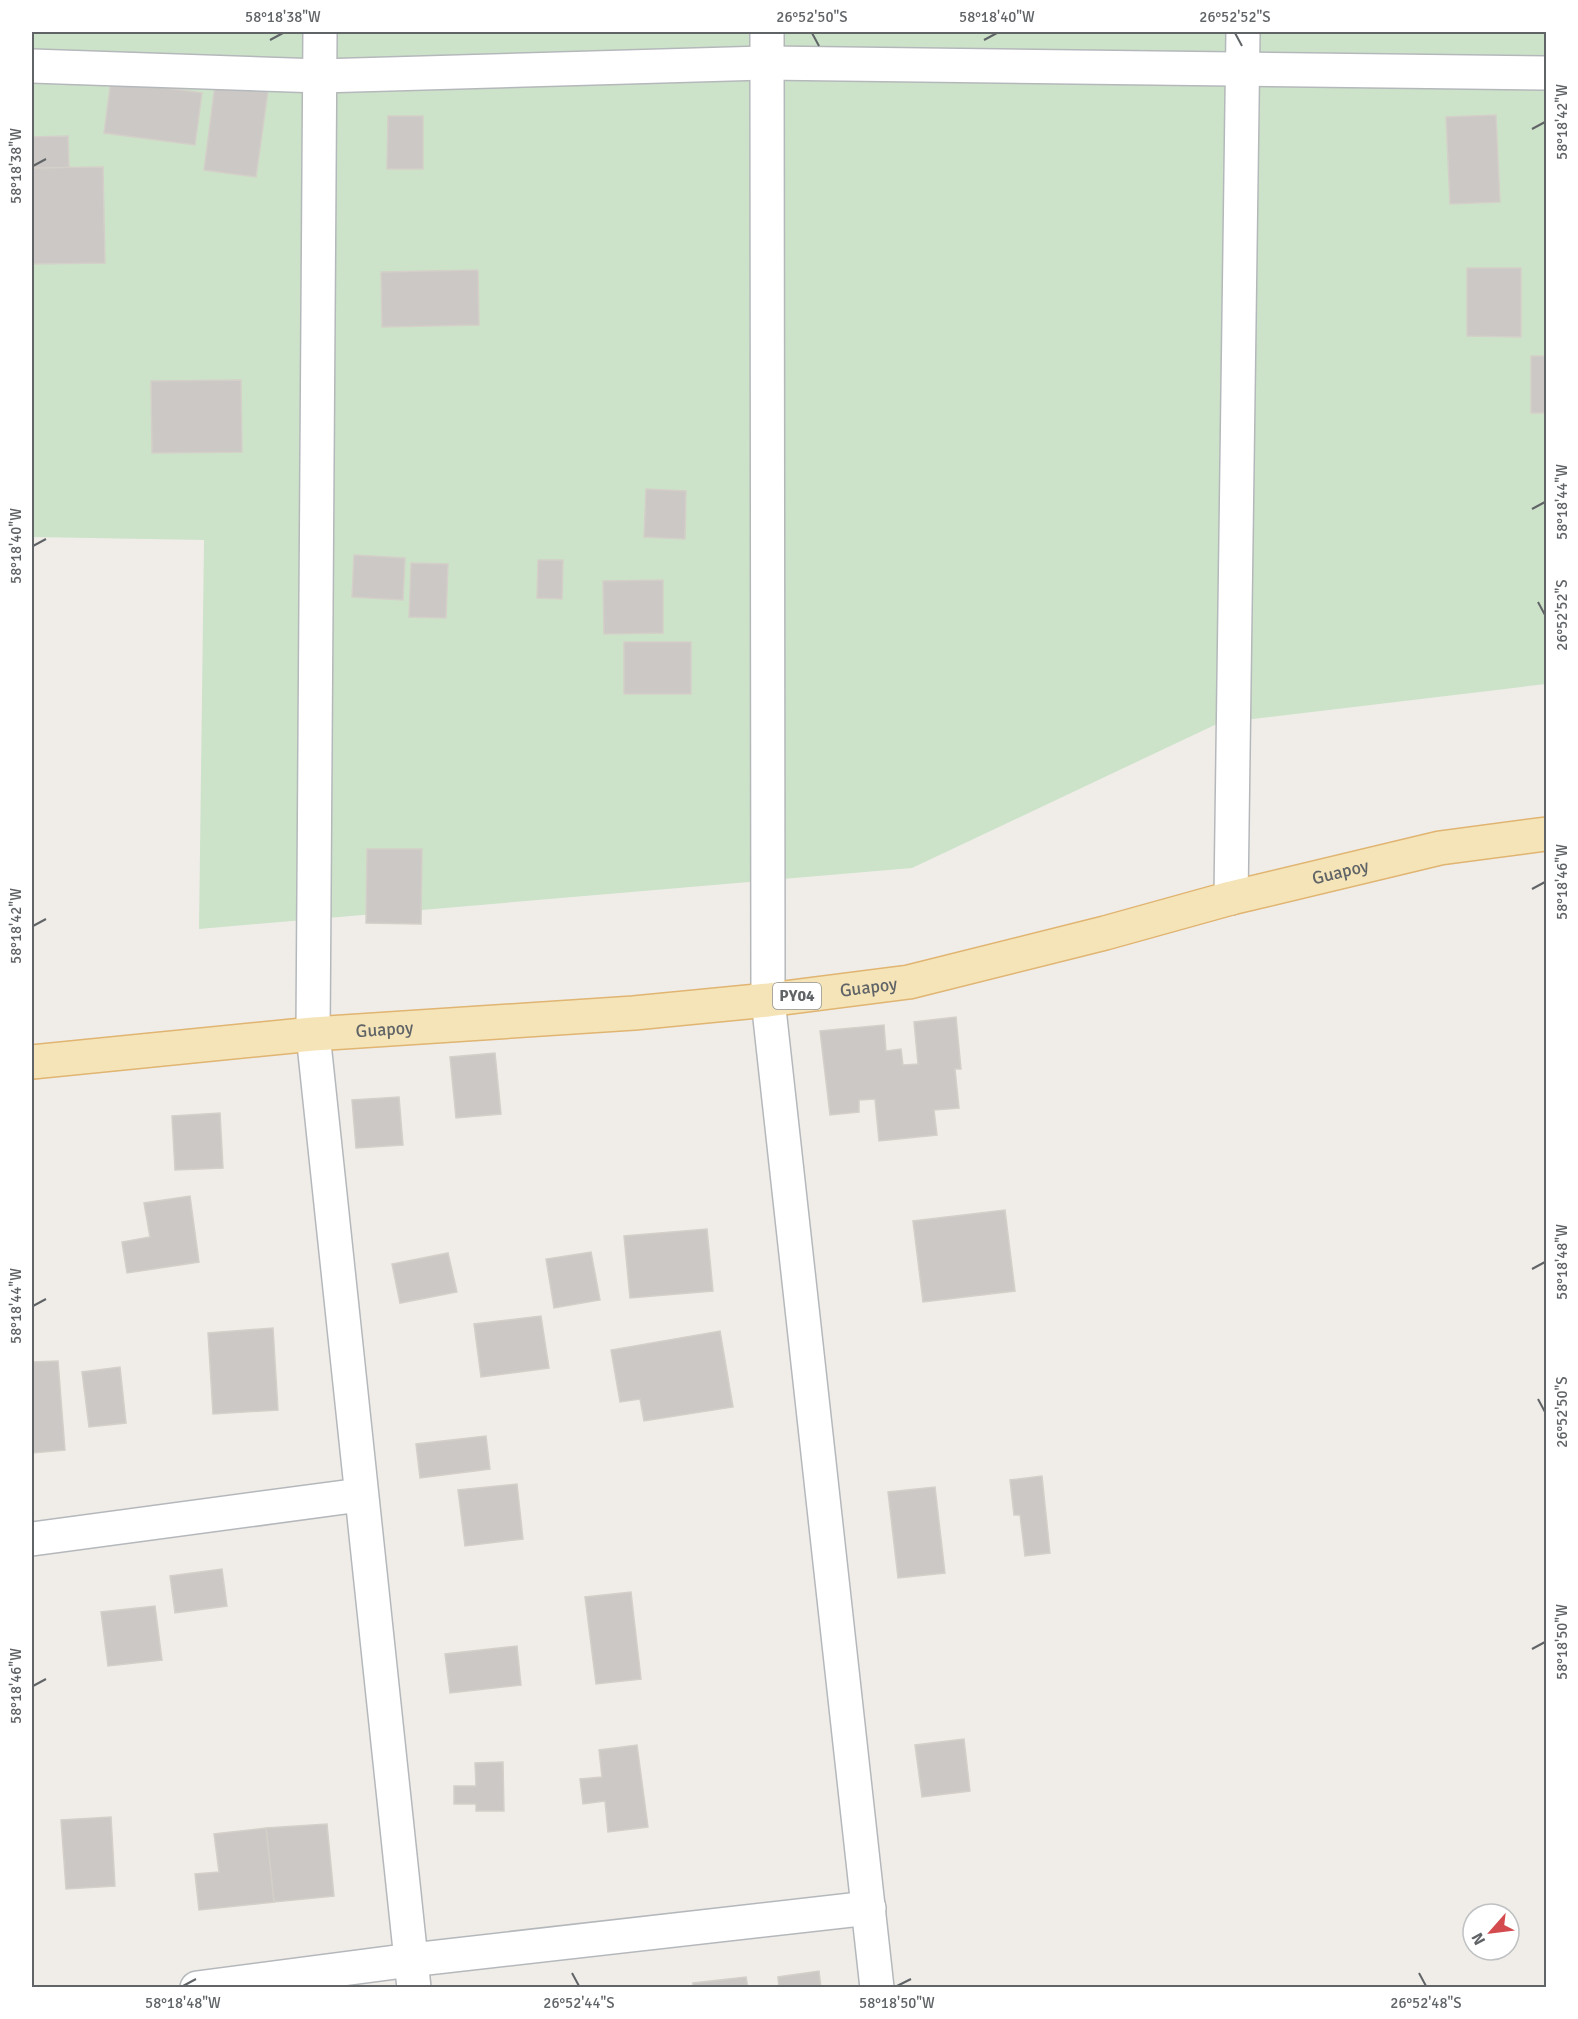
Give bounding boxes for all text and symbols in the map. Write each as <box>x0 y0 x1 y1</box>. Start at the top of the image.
text: 58°18'38"W <box>245 8 321 26</box>
text: 26°52'50"S <box>776 8 848 26</box>
text: 58°18'40"W <box>959 8 1035 26</box>
text: 26°52'52"S <box>1199 8 1271 26</box>
text: 58°18'42"W <box>1553 84 1571 160</box>
text: 58°18'38"W <box>7 128 25 204</box>
text: 58°18'44"W <box>1553 464 1571 540</box>
text: 58°18'40"W <box>7 508 25 584</box>
text: 26°52'52"S <box>1553 579 1571 651</box>
text: 58°18'46"W <box>1553 844 1571 920</box>
street label: Guapoy <box>1310 854 1371 889</box>
text: 58°18'42"W <box>7 888 25 964</box>
street label: Guapoy <box>838 973 899 1002</box>
road number: PY04 <box>773 983 821 1009</box>
street label: Guapoy <box>355 1016 415 1042</box>
text: 58°18'48"W <box>1553 1224 1571 1300</box>
text: 58°18'44"W <box>7 1268 25 1344</box>
text: 26°52'50"S <box>1553 1376 1571 1448</box>
text: 58°18'50"W <box>1553 1604 1571 1680</box>
text: 58°18'46"W <box>7 1648 25 1724</box>
north arrow <box>1461 1902 1521 1962</box>
text: N <box>1467 1929 1490 1948</box>
text: 58°18'48"W <box>145 1994 221 2012</box>
text: 26°52'44"S <box>543 1994 615 2012</box>
text: 58°18'50"W <box>859 1994 935 2012</box>
text: 26°52'48"S <box>1390 1994 1462 2012</box>

